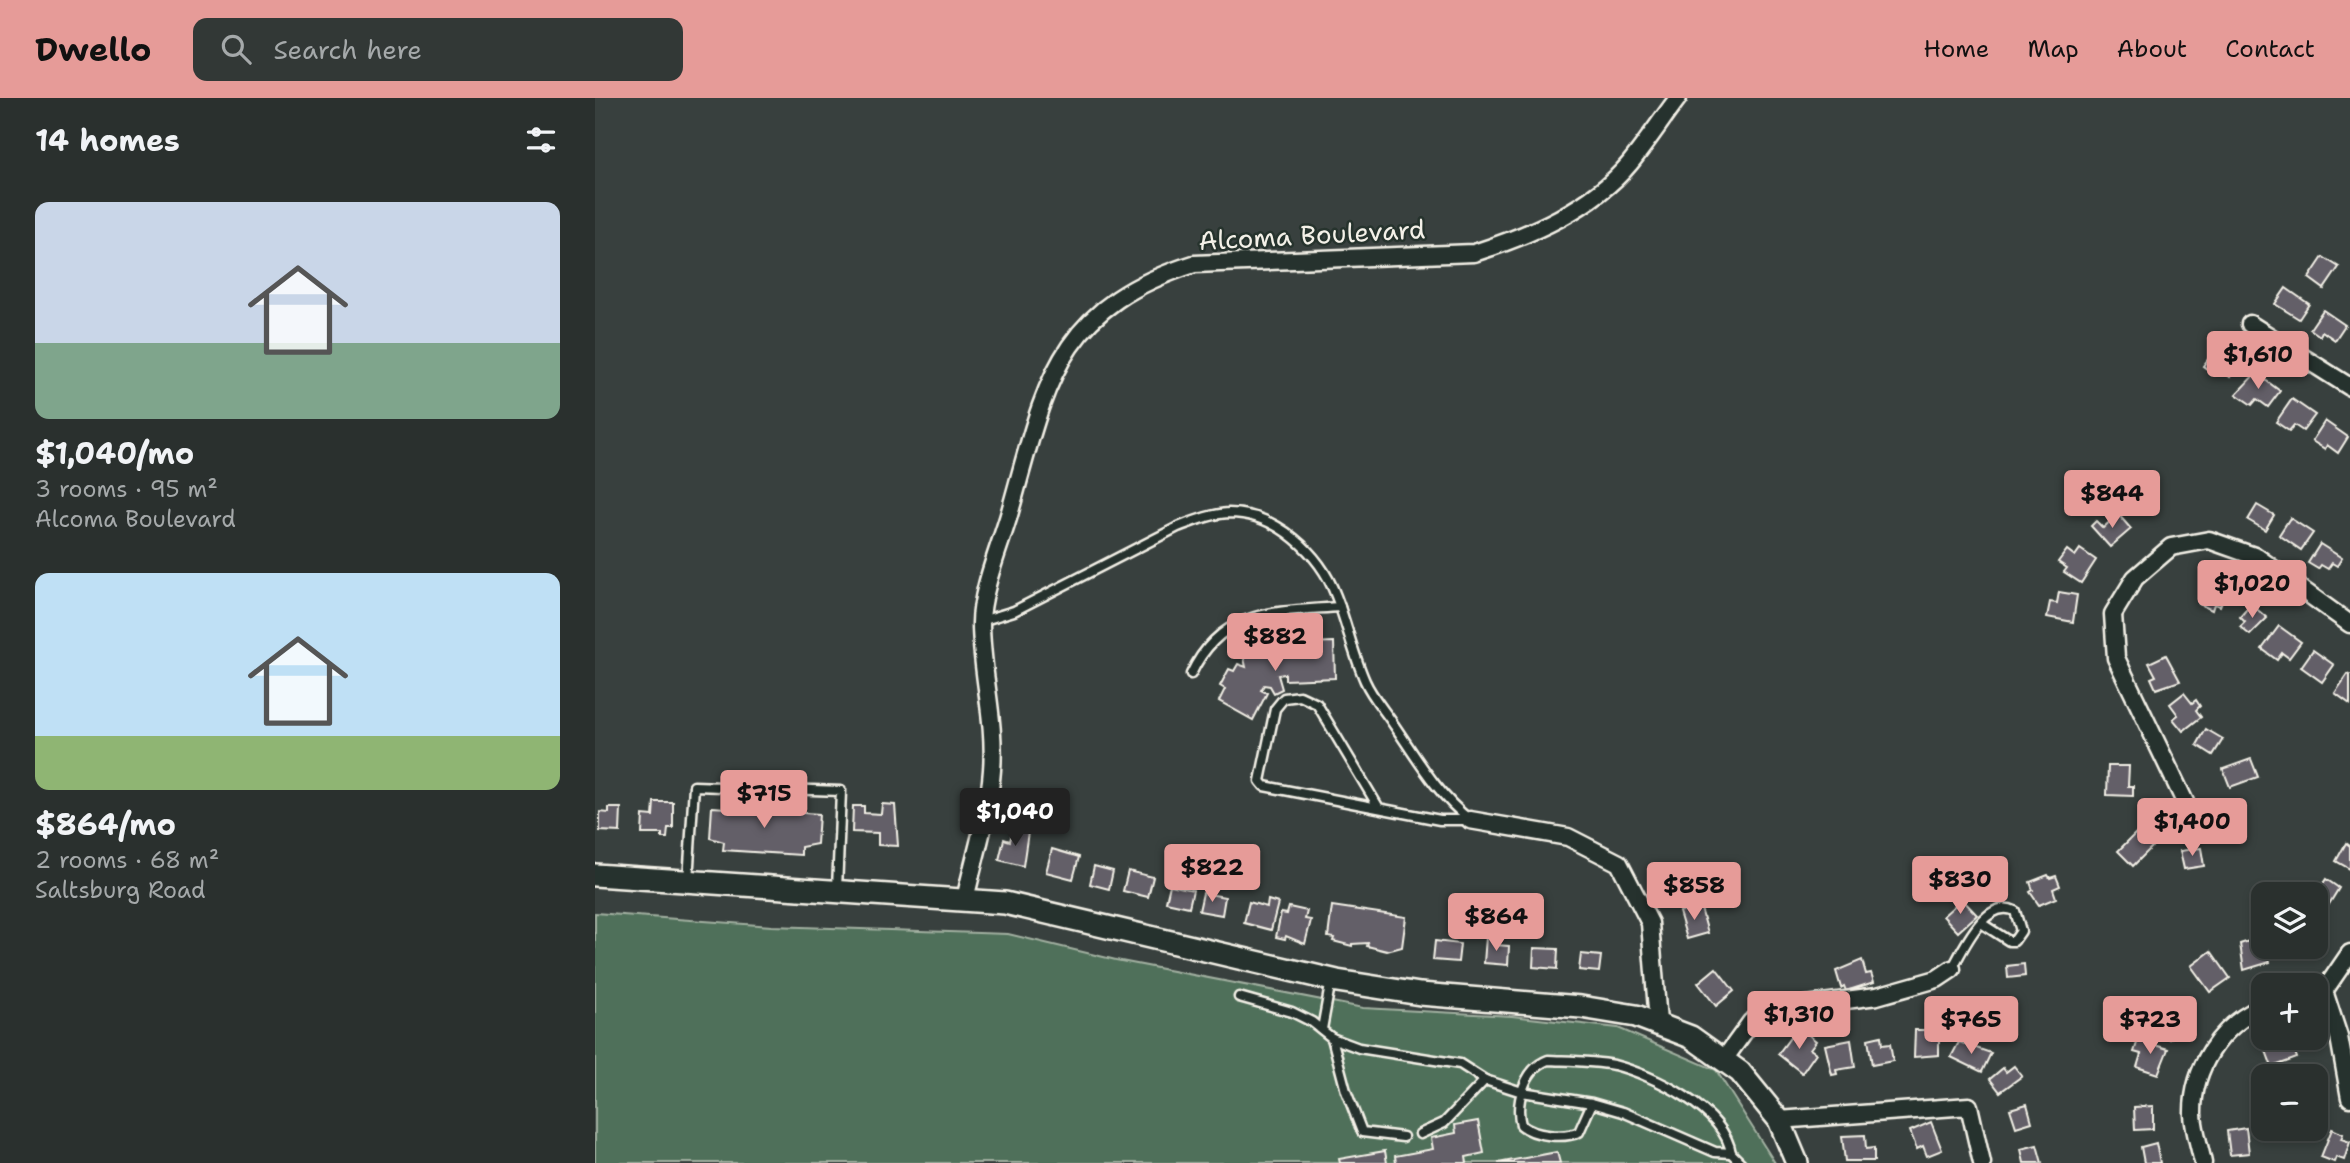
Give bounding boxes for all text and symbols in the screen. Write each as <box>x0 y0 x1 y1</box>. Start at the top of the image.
search box <box>193 18 683 81</box>
text: Dwello <box>35 27 151 72</box>
icon: search <box>217 30 255 68</box>
text: Search here <box>273 32 422 67</box>
text: Home <box>1923 33 1989 65</box>
text: Map <box>2027 33 2079 65</box>
text: About <box>2117 33 2187 65</box>
text: Contact <box>2225 33 2315 65</box>
text: 14 homes <box>35 120 180 161</box>
icon: filters <box>522 121 560 159</box>
street label: Alcoma Boulevard <box>1198 211 1426 258</box>
icon: home <box>235 247 361 373</box>
pin: $1,610 <box>2201 331 2315 391</box>
text: $1,610 <box>2223 339 2293 369</box>
text: $1,040/mo <box>35 433 194 474</box>
pin: $844 <box>2071 470 2153 530</box>
text: 3 rooms · 95 m² <box>35 474 218 504</box>
text: $844 <box>2080 478 2144 508</box>
text: Alcoma Boulevard <box>35 504 236 534</box>
pin: $1,020 <box>2195 560 2309 620</box>
text: $1,020 <box>2213 568 2291 598</box>
pin: $882 <box>1234 614 1316 673</box>
icon: home <box>235 618 361 744</box>
text: $882 <box>1243 621 1307 651</box>
pin: $715 <box>723 770 805 830</box>
text: $715 <box>736 778 792 808</box>
pin: $1,040 <box>958 788 1072 848</box>
text: $1,040 <box>976 796 1054 826</box>
pin: $1,400 <box>2135 798 2249 858</box>
text: $864/mo <box>35 804 176 845</box>
text: $1,400 <box>2153 806 2231 836</box>
pin: $822 <box>1171 844 1253 904</box>
text: 2 rooms · 68 m² <box>35 845 219 875</box>
text: $822 <box>1180 852 1244 882</box>
pin: $830 <box>1919 856 2001 916</box>
pin: $858 <box>1653 862 1735 922</box>
text: $830 <box>1928 864 1992 894</box>
text: $858 <box>1663 870 1725 900</box>
text: Saltsburg Road <box>35 875 206 905</box>
map controls <box>2251 882 2328 1141</box>
button: layers <box>2251 882 2328 959</box>
pin: $864 <box>1455 894 1537 953</box>
text: $864 <box>1464 901 1528 931</box>
button: + <box>2251 973 2328 1050</box>
pin: $1,310 <box>1742 992 1856 1051</box>
pin: $765 <box>1930 996 2012 1056</box>
pin: $723 <box>2109 996 2191 1056</box>
text: $1,310 <box>1763 999 1835 1029</box>
text: $765 <box>1940 1004 2002 1034</box>
text: $723 <box>2119 1004 2181 1034</box>
button: − <box>2251 1064 2328 1141</box>

